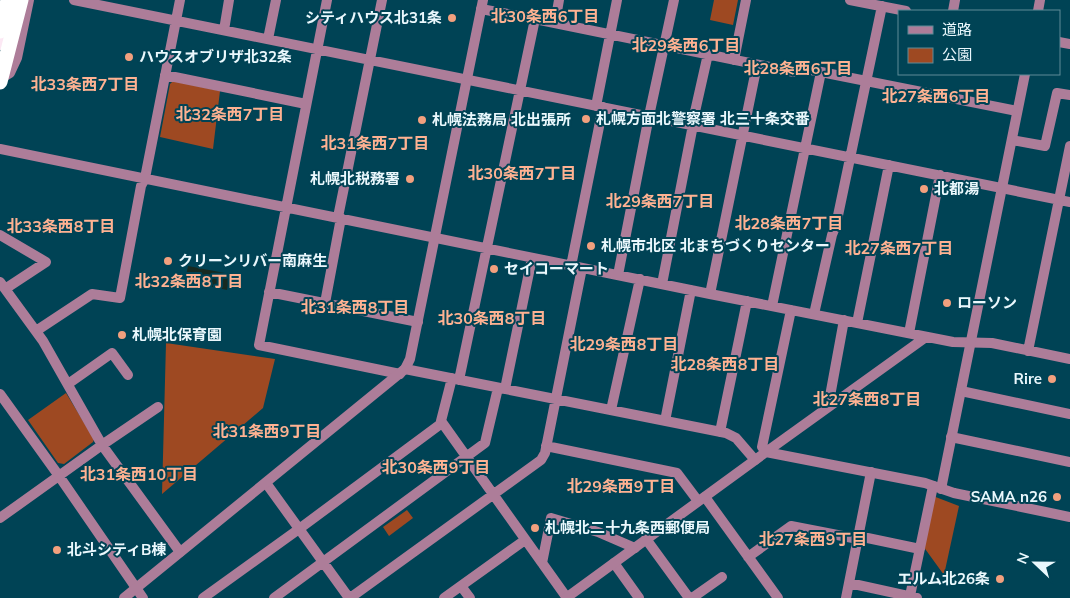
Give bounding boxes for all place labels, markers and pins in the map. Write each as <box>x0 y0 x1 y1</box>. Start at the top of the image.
place label: シティハウス北31条 <box>305 8 442 27</box>
marker: シティハウス北31条 <box>446 12 458 24</box>
place label: ハウスオブリザ北32条 <box>139 47 292 66</box>
marker: ハウスオブリザ北32条 <box>123 51 135 63</box>
place label: 札幌方面北警察署 北三十条交番 <box>596 109 810 128</box>
place label: 札幌法務局 北出張所 <box>432 110 571 129</box>
marker: 札幌方面北警察署 北三十条交番 <box>580 113 592 125</box>
marker: 札幌法務局 北出張所 <box>416 114 428 126</box>
place label: 札幌北税務署 <box>310 169 400 188</box>
marker: 札幌北税務署 <box>404 173 416 185</box>
place label: 北都湯 <box>934 179 979 198</box>
marker: 北都湯 <box>918 183 930 195</box>
place label: 札幌市北区 北まちづくりセンター <box>601 236 830 255</box>
marker: 札幌市北区 北まちづくりセンター <box>585 240 597 252</box>
place label: クリーンリバー南麻生 <box>178 251 327 270</box>
marker: クリーンリバー南麻生 <box>162 255 174 267</box>
place label: セイコーマート <box>504 259 609 278</box>
marker: セイコーマート <box>488 263 500 275</box>
place label: ローソン <box>957 293 1017 312</box>
marker: ローソン <box>941 297 953 309</box>
place label: 札幌北保育園 <box>132 325 222 344</box>
marker: 札幌北保育園 <box>116 329 128 341</box>
place label: Rire <box>1014 369 1042 388</box>
marker: Rire <box>1046 373 1058 385</box>
place label: SAMA n26 <box>971 487 1047 506</box>
marker: SAMA n26 <box>1051 491 1063 503</box>
place label: 札幌北二十九条西郵便局 <box>545 518 710 537</box>
marker: 札幌北二十九条西郵便局 <box>529 522 541 534</box>
place label: 北斗シティB棟 <box>67 540 166 559</box>
marker: 北斗シティB棟 <box>51 544 63 556</box>
place label: エルム北26条 <box>897 569 990 588</box>
marker: エルム北26条 <box>994 573 1006 585</box>

